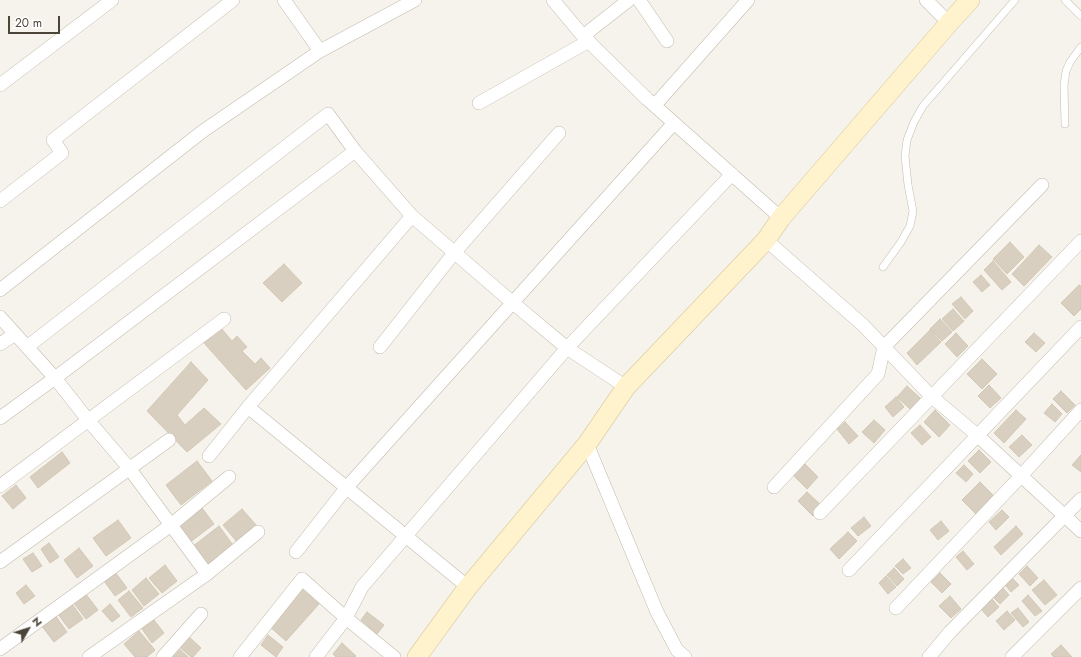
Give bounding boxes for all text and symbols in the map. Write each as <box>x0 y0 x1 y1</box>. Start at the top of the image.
scale bar <box>10 8 62 34</box>
text: 20 m <box>15 14 42 32</box>
north arrow <box>8 609 48 649</box>
text: N <box>28 613 46 630</box>

